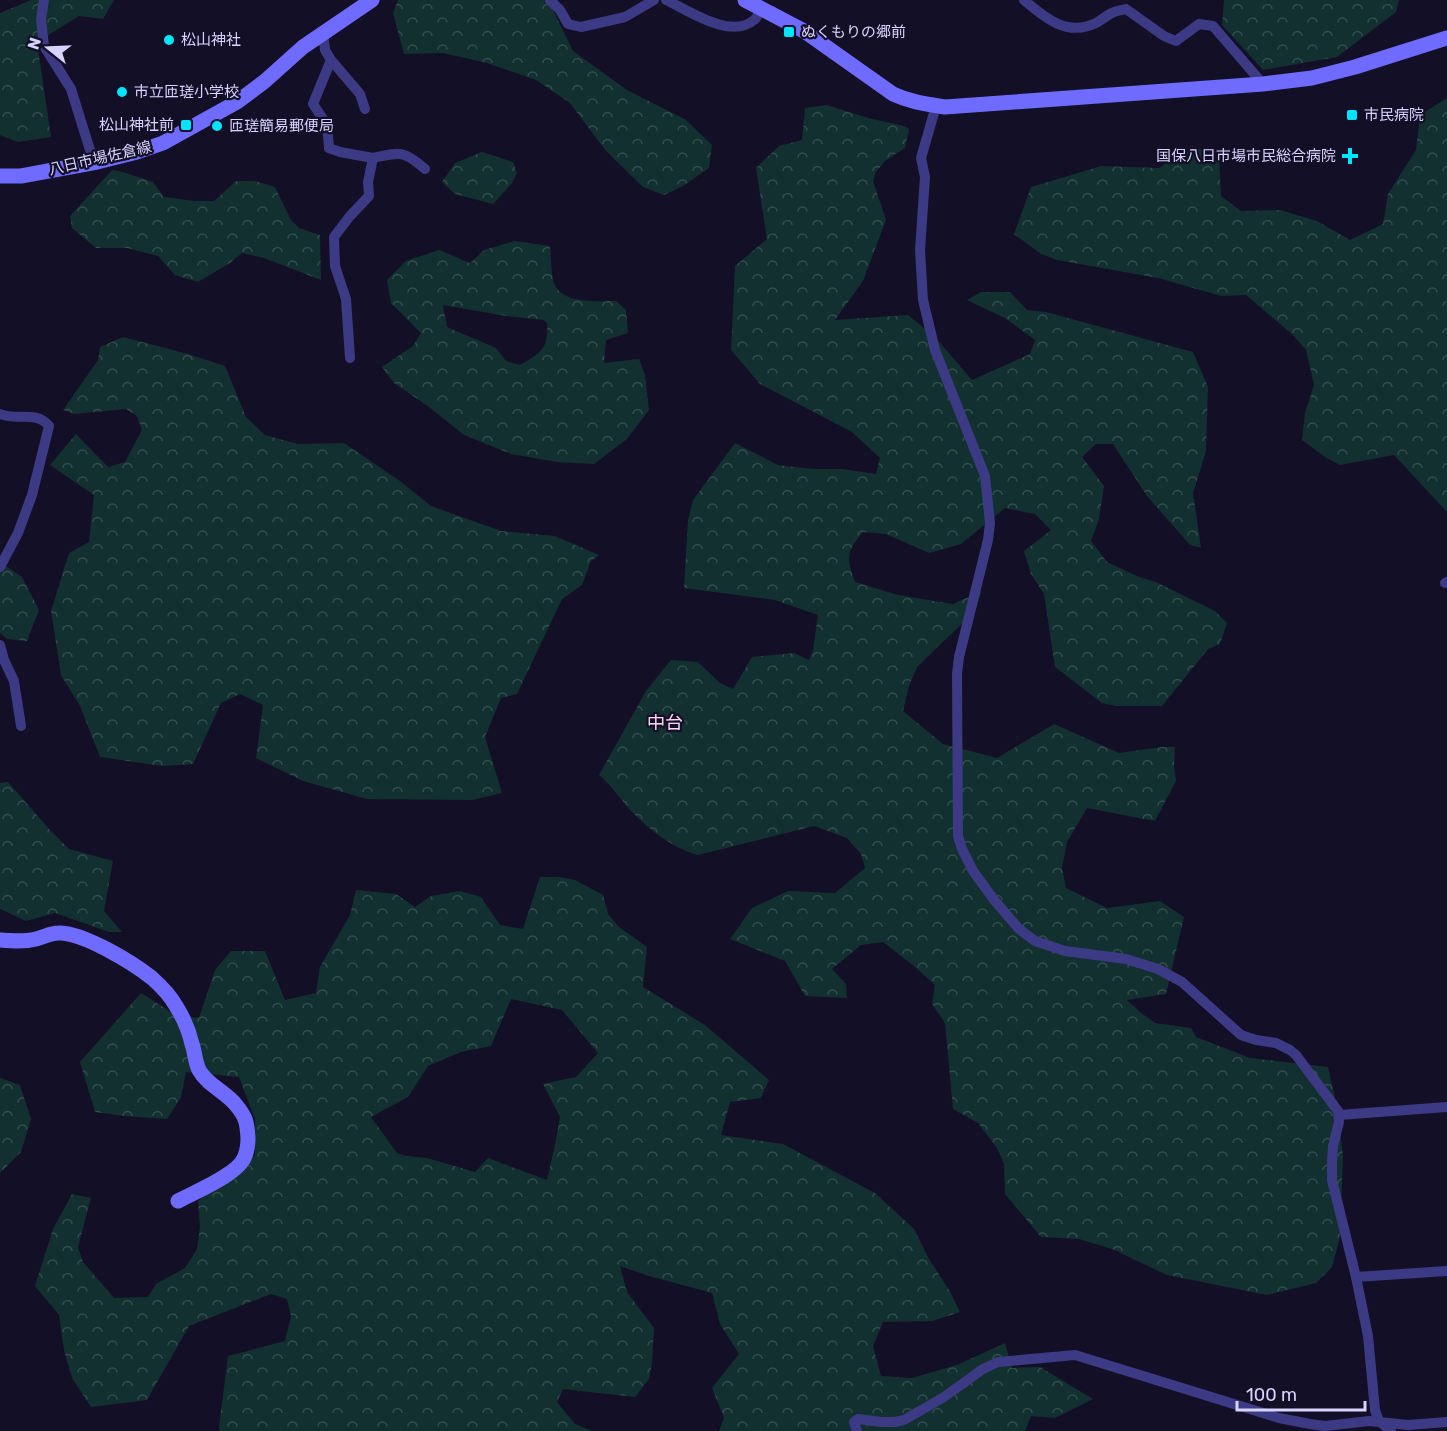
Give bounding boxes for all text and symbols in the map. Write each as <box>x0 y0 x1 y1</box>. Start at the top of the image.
north arrow <box>18 18 78 78</box>
place label: ぬくもりの郷前 <box>801 23 906 41</box>
marker: ぬくもりの郷前 <box>782 25 796 39</box>
place label: 松山神社 <box>181 31 241 49</box>
marker: 松山神社 <box>162 33 176 47</box>
text: N <box>23 35 45 52</box>
place label: 市立匝瑳小学校 <box>134 83 239 101</box>
marker: 市立匝瑳小学校 <box>115 85 129 99</box>
place label: 市民病院 <box>1364 106 1424 124</box>
marker: 市民病院 <box>1345 108 1359 122</box>
place label: 松山神社前 <box>99 116 174 134</box>
place label: 匝瑳簡易郵便局 <box>229 117 334 135</box>
marker: 松山神社前 <box>179 118 193 132</box>
marker: 匝瑳簡易郵便局 <box>210 119 224 133</box>
street label: 八日市場佐倉線 <box>47 137 153 179</box>
place label: 国保八日市場市民総合病院 <box>1156 147 1336 165</box>
marker: 国保八日市場市民総合病院 <box>1341 147 1359 165</box>
district label: 中台 <box>647 712 683 734</box>
scale bar <box>1237 1374 1364 1412</box>
text: 100 m <box>1246 1384 1297 1406</box>

